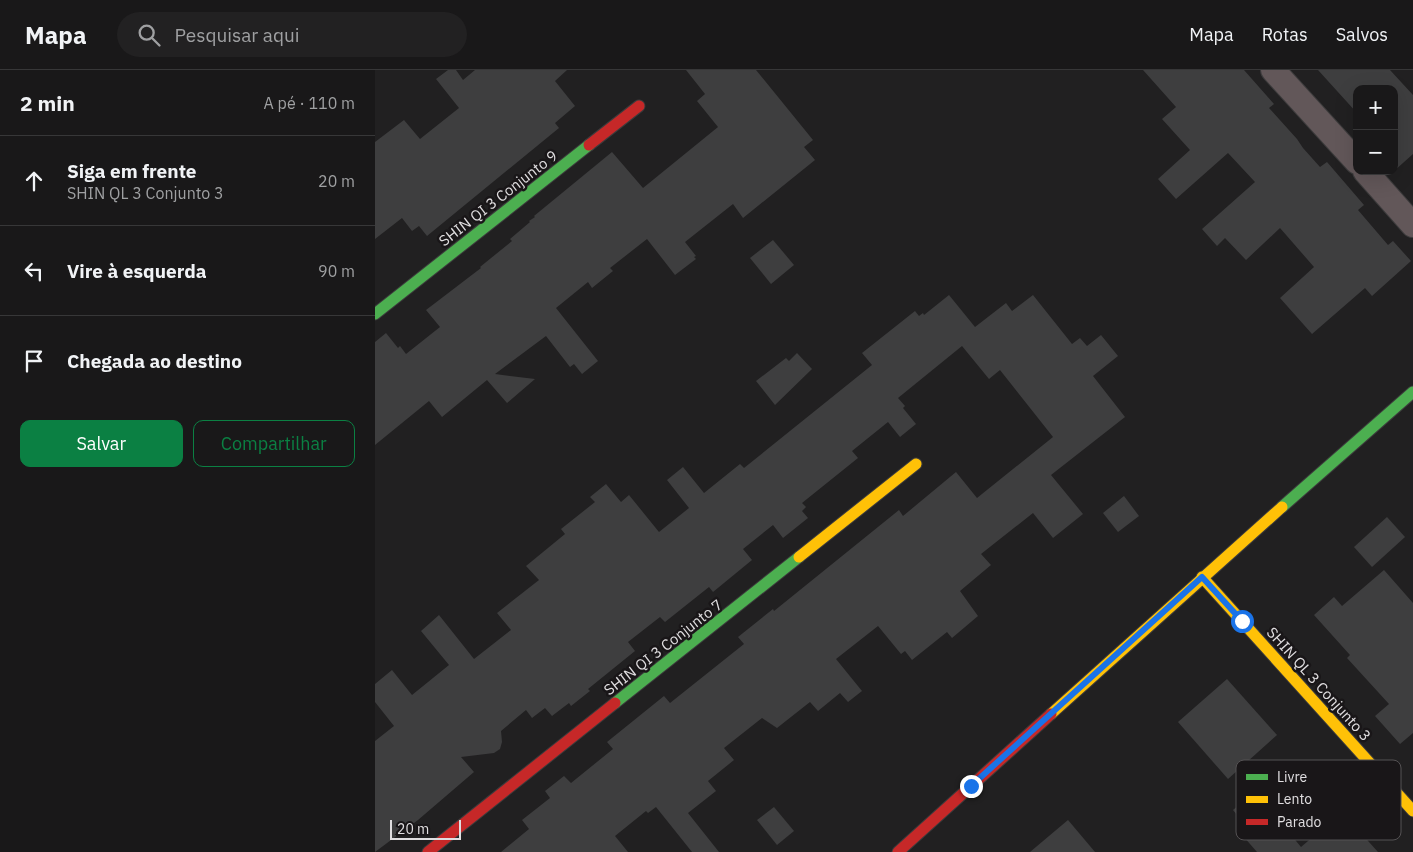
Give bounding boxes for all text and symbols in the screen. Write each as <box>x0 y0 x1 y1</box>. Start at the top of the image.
search box <box>117 12 467 57</box>
text: Mapa <box>25 19 87 51</box>
icon: search <box>135 21 163 49</box>
text: Pesquisar aqui <box>175 23 300 47</box>
text: Mapa <box>1189 23 1234 46</box>
text: Rotas <box>1262 23 1308 46</box>
text: Salvos <box>1336 23 1388 46</box>
map controls <box>1353 85 1398 175</box>
button: + <box>1353 85 1398 130</box>
text: 2 min <box>20 89 75 117</box>
text: A pé · 110 m <box>264 93 355 113</box>
button: − <box>1353 130 1398 175</box>
street label: SHIN QI 3 Conjunto 9 <box>435 146 561 250</box>
text: Siga em frente <box>67 159 197 183</box>
icon: ahead <box>20 167 48 195</box>
text: 20 m <box>318 171 355 191</box>
text: SHIN QL 3 Conjunto 3 <box>67 183 224 203</box>
icon: left <box>20 257 48 285</box>
text: Vire à esquerda <box>67 259 207 283</box>
text: 90 m <box>318 261 355 281</box>
icon: arrive <box>20 347 48 375</box>
text: Chegada ao destino <box>67 349 242 373</box>
button: Salvar <box>20 420 183 467</box>
button: Compartilhar <box>193 420 355 467</box>
street label: SHIN QI 3 Conjunto 7 <box>600 595 726 699</box>
route start <box>1231 610 1254 633</box>
street label: SHIN QL 3 Conjunto 3 <box>1263 623 1375 745</box>
legend <box>1236 760 1401 840</box>
text: Livre <box>1277 768 1307 786</box>
route end <box>960 775 983 798</box>
text: Lento <box>1277 790 1312 808</box>
text: Parado <box>1277 813 1321 831</box>
scale bar <box>390 817 461 840</box>
text: 20 m <box>397 820 429 838</box>

